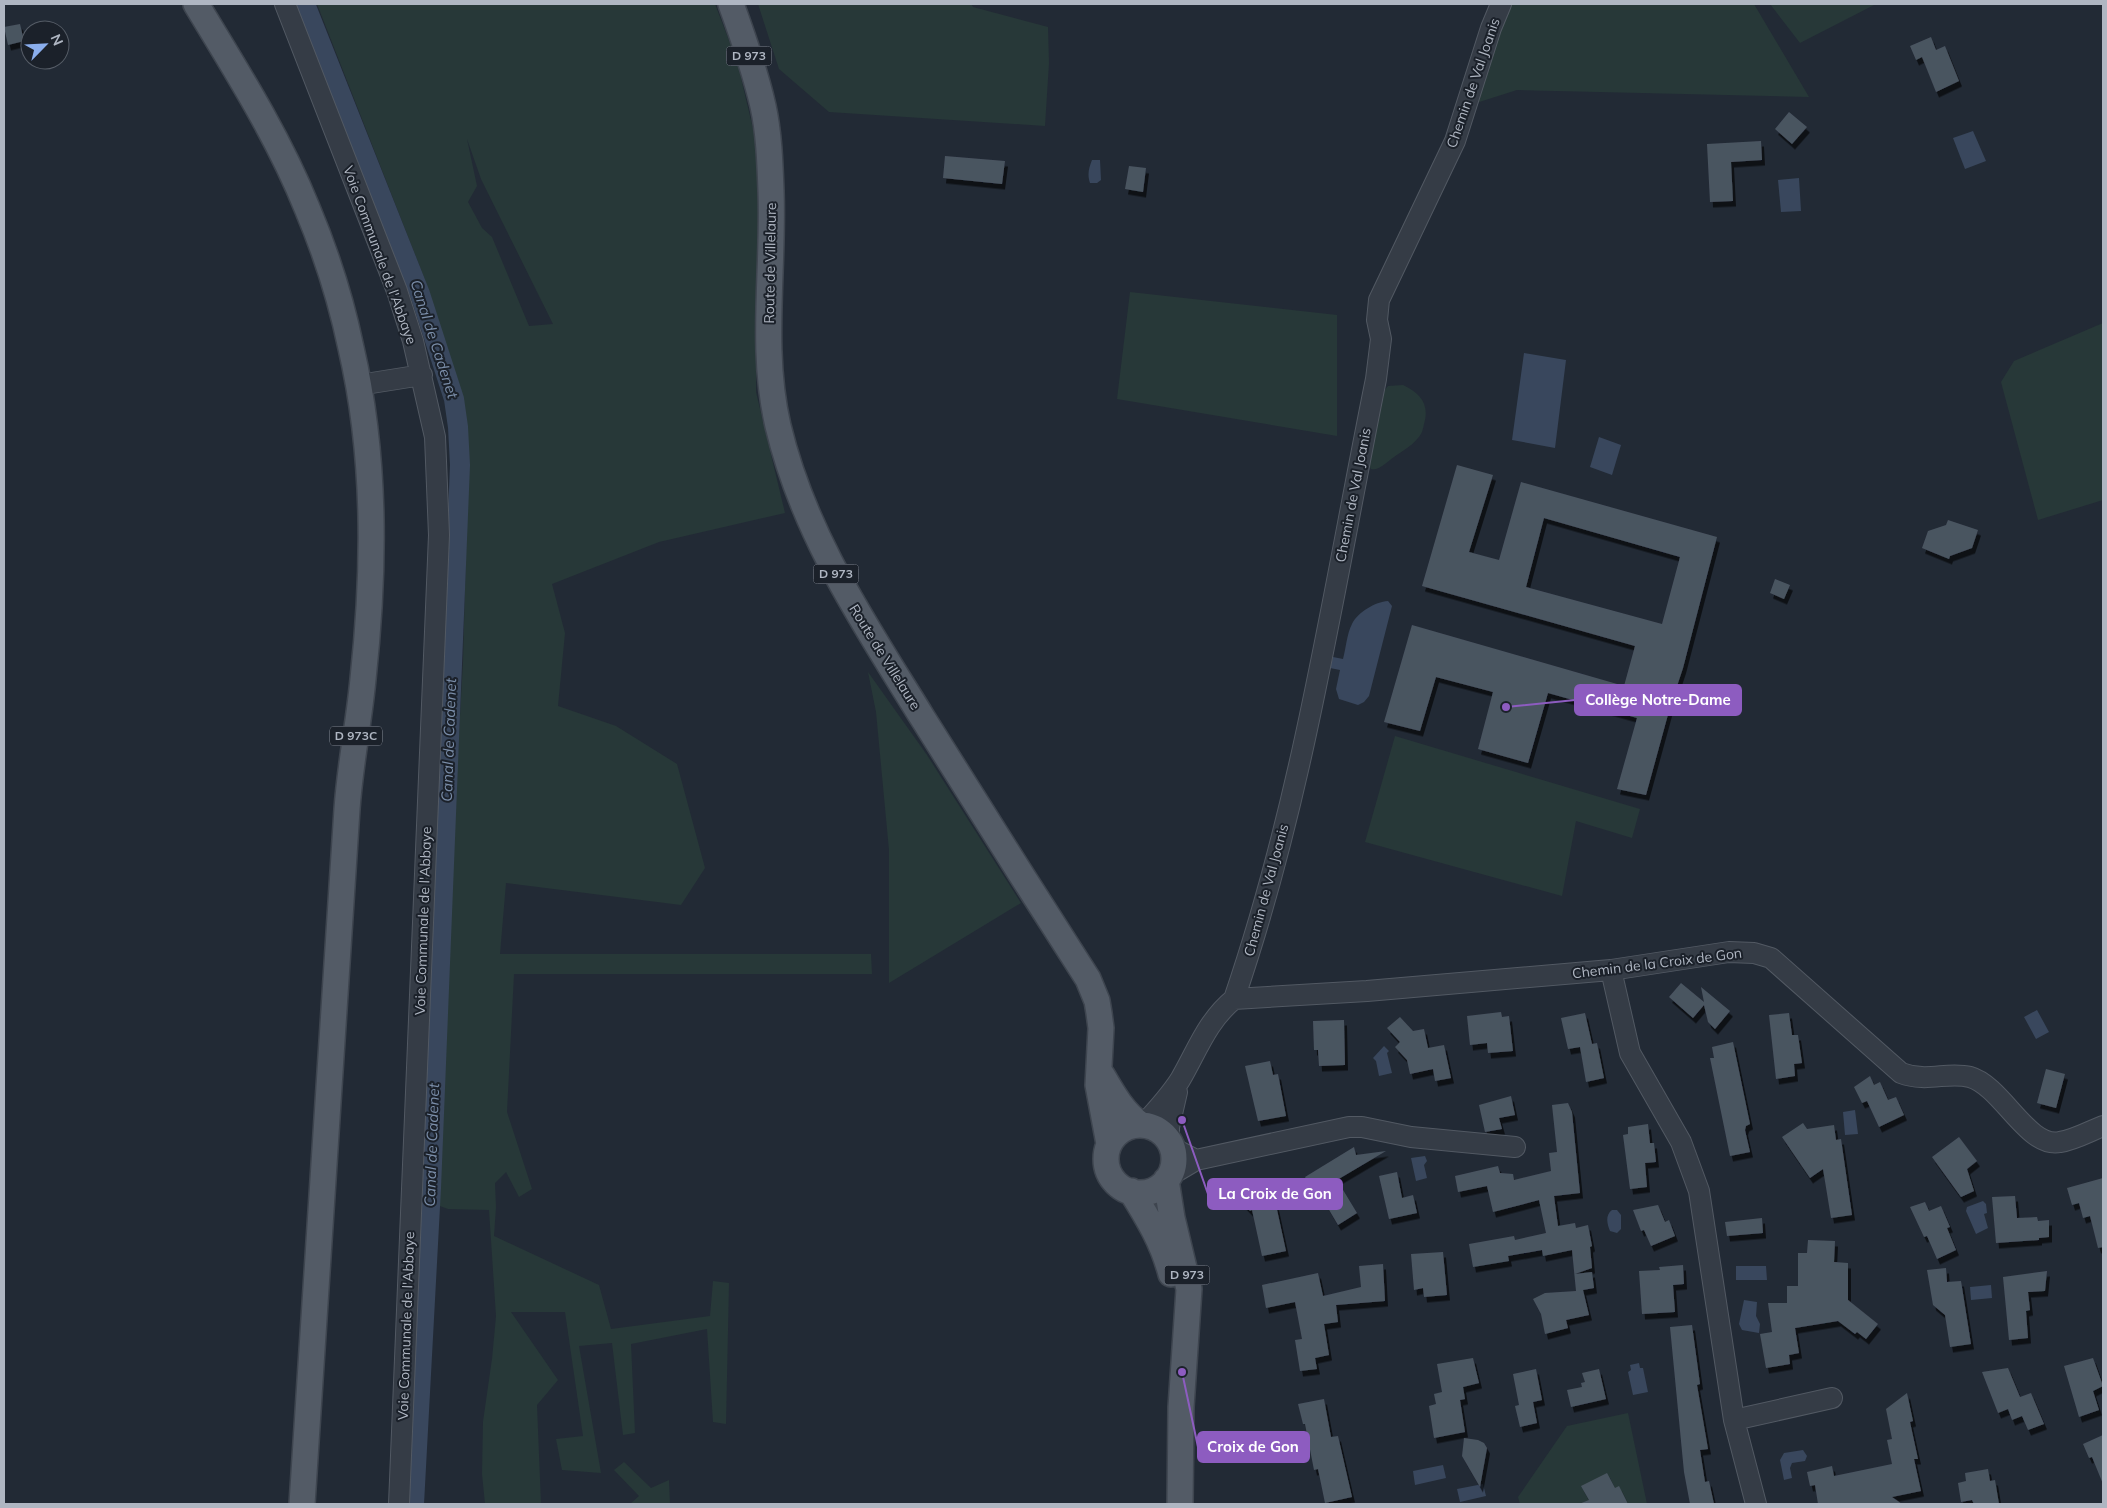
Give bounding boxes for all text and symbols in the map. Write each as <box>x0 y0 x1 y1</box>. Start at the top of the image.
street label: Chemin de Val Joanis <box>1442 16 1504 150</box>
north arrow <box>20 20 70 70</box>
text: N <box>47 31 67 48</box>
road number: D 973 <box>726 46 772 66</box>
street label: Voie Communale de l'Abbaye <box>339 163 421 347</box>
street label: Route de Villelaure <box>760 202 780 324</box>
water label: Canal de Cadenet <box>406 277 463 401</box>
street label: Chemin de Val Joanis <box>1331 426 1375 564</box>
road number: D 973 <box>814 564 858 584</box>
street label: Route de Villelaure <box>845 601 925 713</box>
water label: Canal de Cadenet <box>437 677 460 802</box>
callout: Collège Notre-Dame <box>1575 685 1741 715</box>
text: Collège Notre-Dame <box>1585 690 1731 709</box>
road number: D 973C <box>330 726 382 746</box>
street label: Chemin de Val Joanis <box>1240 822 1292 958</box>
street label: Voie Communale de l'Abbaye <box>411 826 435 1016</box>
street label: Chemin de la Croix de Gon <box>1571 944 1743 982</box>
water label: Canal de Cadenet <box>420 1082 443 1207</box>
callout: La Croix de Gon <box>1208 1179 1342 1209</box>
text: La Croix de Gon <box>1218 1184 1332 1203</box>
street label: Voie Communale de l'Abbaye <box>394 1231 418 1421</box>
road number: D 973 <box>1164 1266 1210 1284</box>
callout: Croix de Gon <box>1198 1432 1309 1462</box>
text: Croix de Gon <box>1207 1437 1299 1456</box>

